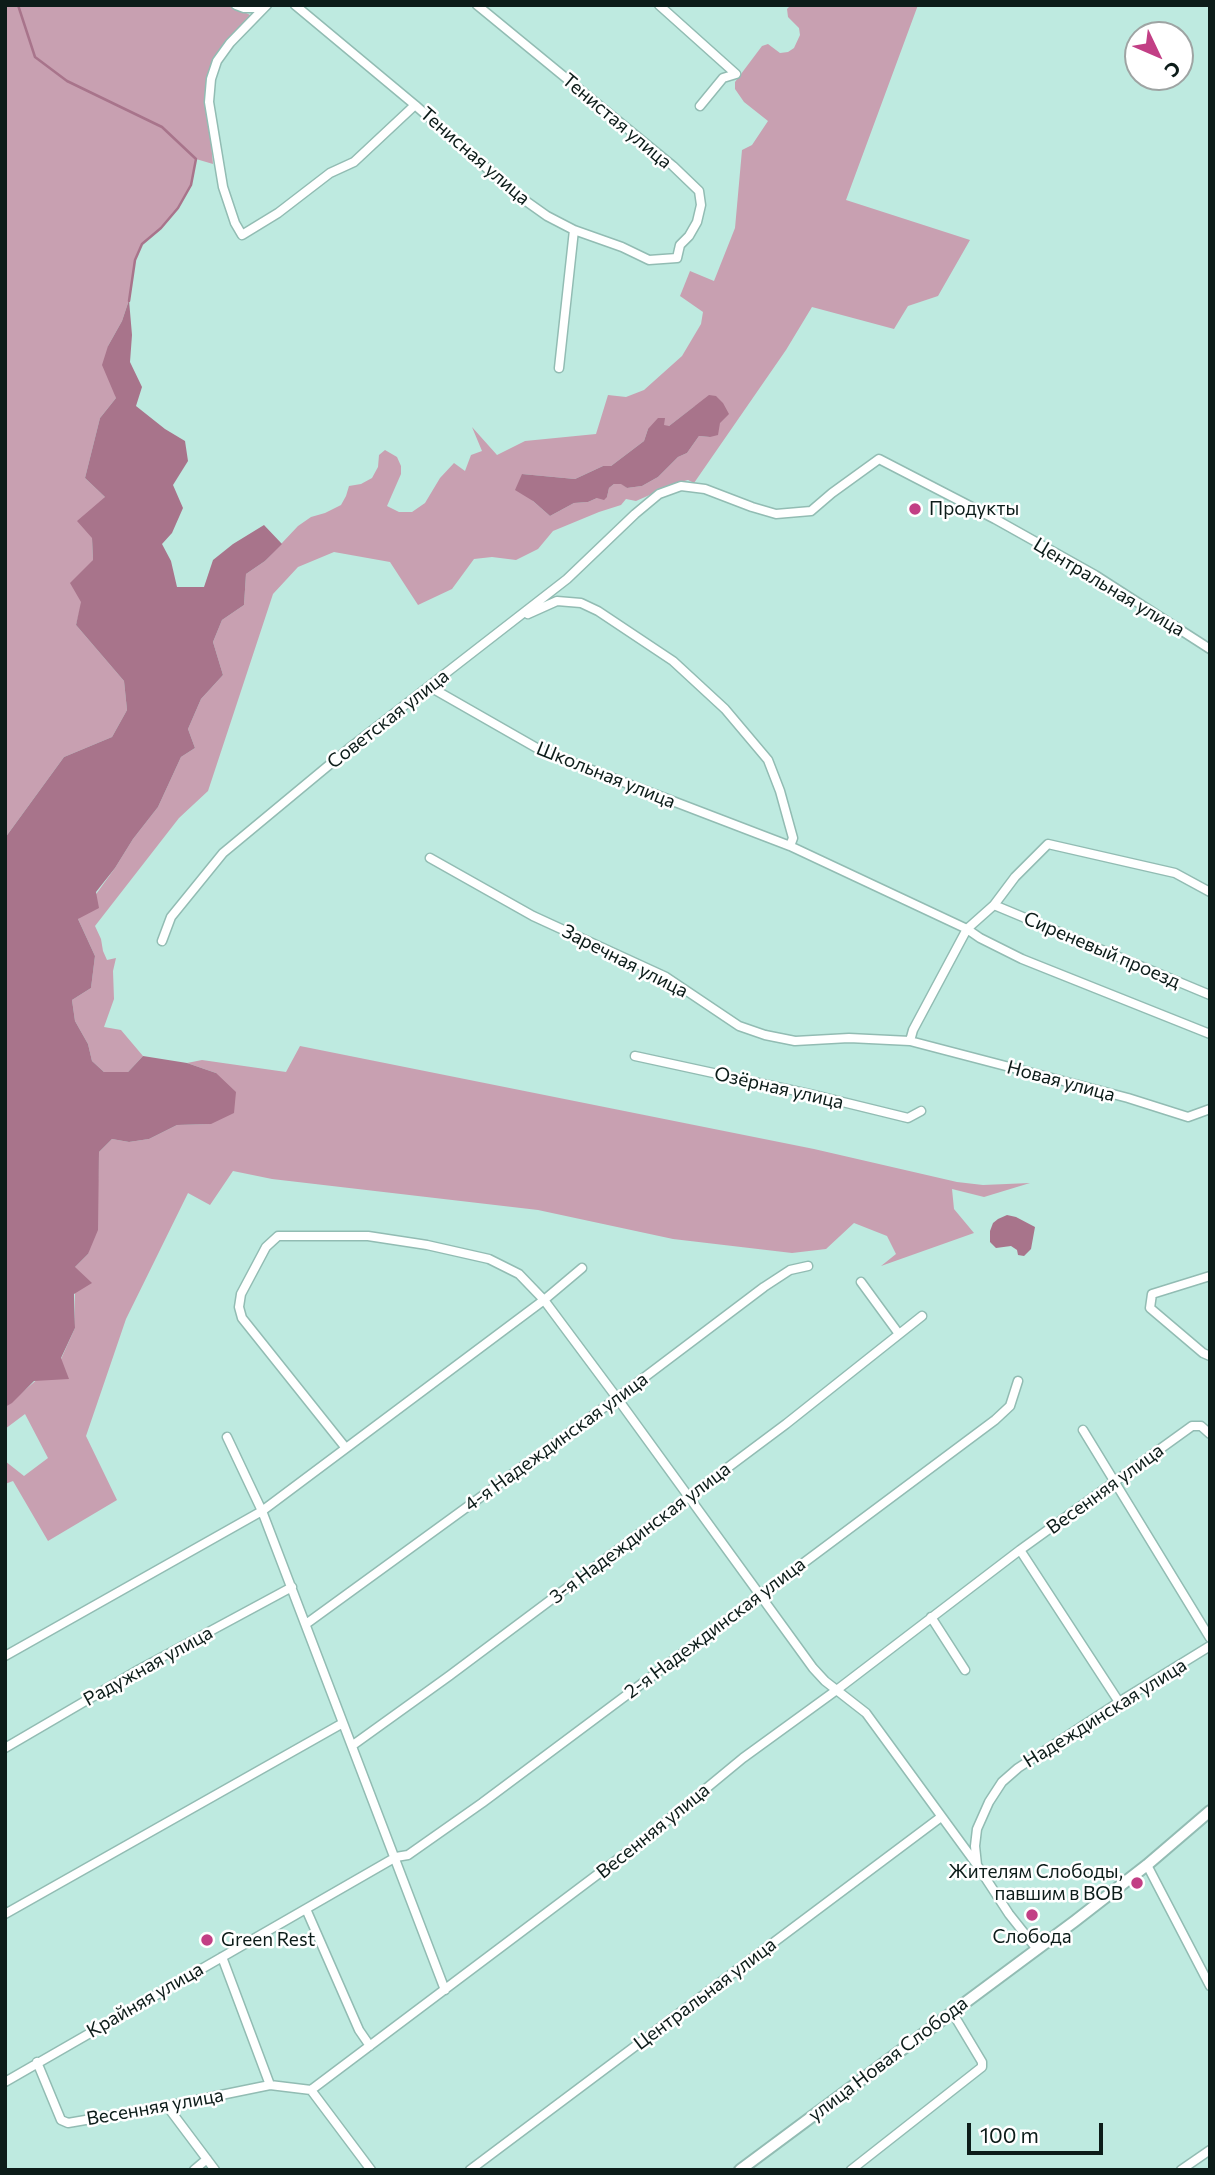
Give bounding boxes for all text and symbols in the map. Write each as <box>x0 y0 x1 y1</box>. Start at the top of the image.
north arrow <box>1124 21 1194 91</box>
text: С <box>1160 57 1186 82</box>
street label: Тенистая улица <box>557 68 677 174</box>
street label: Тенисная улица <box>415 102 535 210</box>
place label: Продукты <box>929 498 1019 520</box>
marker: Продукты <box>907 501 923 517</box>
street label: Центральная улица <box>1029 533 1189 641</box>
street label: Советская улица <box>323 664 453 774</box>
street label: Школьная улица <box>533 737 679 813</box>
street label: Сиреневый проезд <box>1020 907 1184 993</box>
street label: Заречная улица <box>558 919 692 1003</box>
street label: Новая улица <box>1004 1056 1118 1106</box>
street label: Озёрная улица <box>712 1062 846 1114</box>
street label: 4-я Надеждинская улица <box>460 1368 652 1516</box>
street label: Весенняя улица <box>1042 1439 1168 1539</box>
street label: 3-я Надеждинская улица <box>545 1458 735 1608</box>
street label: 2-я Надеждинская улица <box>620 1553 810 1703</box>
street label: Радужная улица <box>80 1621 216 1711</box>
street label: Надеждинская улица <box>1019 1653 1191 1773</box>
street label: Весенняя улица <box>592 1778 714 1884</box>
place label: Жителям Слободы, павшим в ВОВ <box>948 1861 1123 1905</box>
marker: Жителям Слободы, павшим в ВОВ <box>1129 1875 1145 1891</box>
marker: Слобода <box>1024 1907 1040 1923</box>
place label: Слобода <box>992 1926 1072 1948</box>
place label: Green Rest <box>221 1929 315 1951</box>
marker: Green Rest <box>199 1932 215 1948</box>
street label: Центральная улица <box>629 1933 781 2055</box>
street label: Крайняя улица <box>83 1957 207 2043</box>
street label: улица Новая Слобода <box>804 1992 972 2126</box>
street label: Весенняя улица <box>85 2084 225 2130</box>
scale bar <box>970 2108 1106 2152</box>
text: 100 m <box>980 2122 1039 2147</box>

